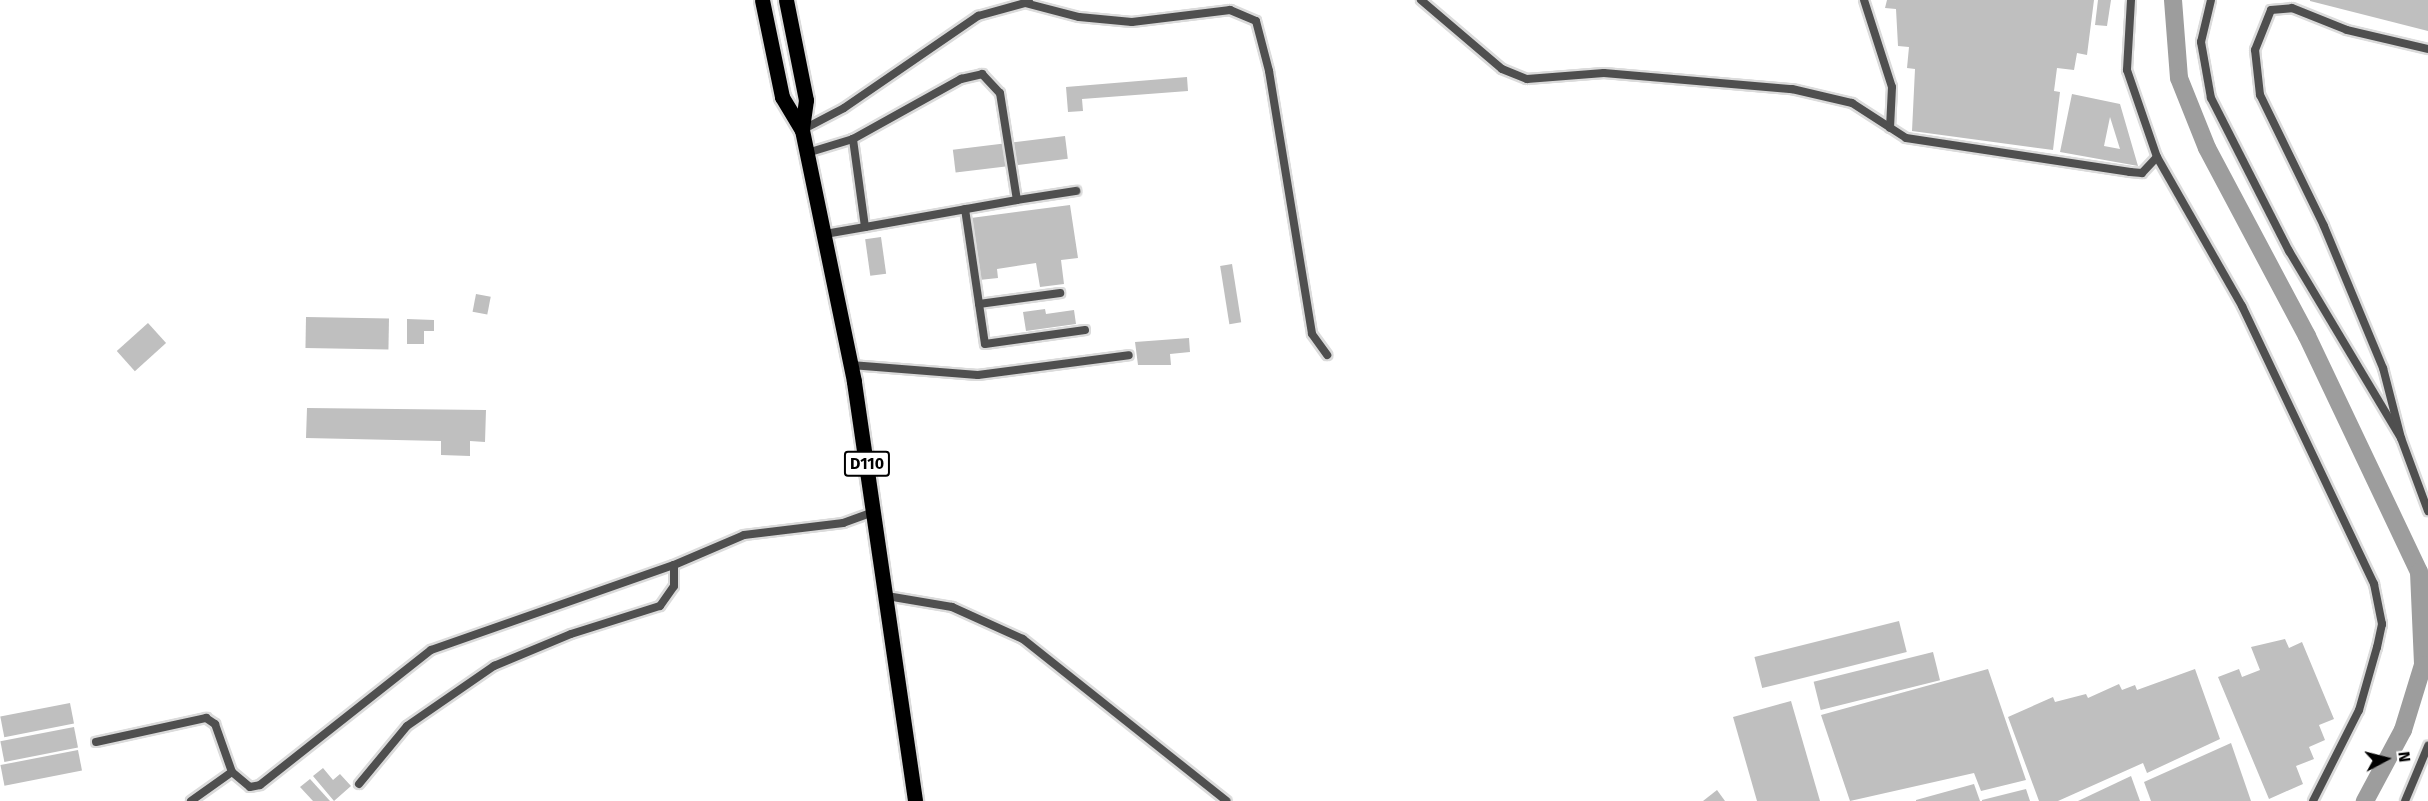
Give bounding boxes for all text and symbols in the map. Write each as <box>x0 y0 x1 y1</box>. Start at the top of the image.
road number: D110 <box>843 451 891 477</box>
north arrow <box>2356 729 2416 789</box>
text: N <box>2394 750 2414 763</box>

